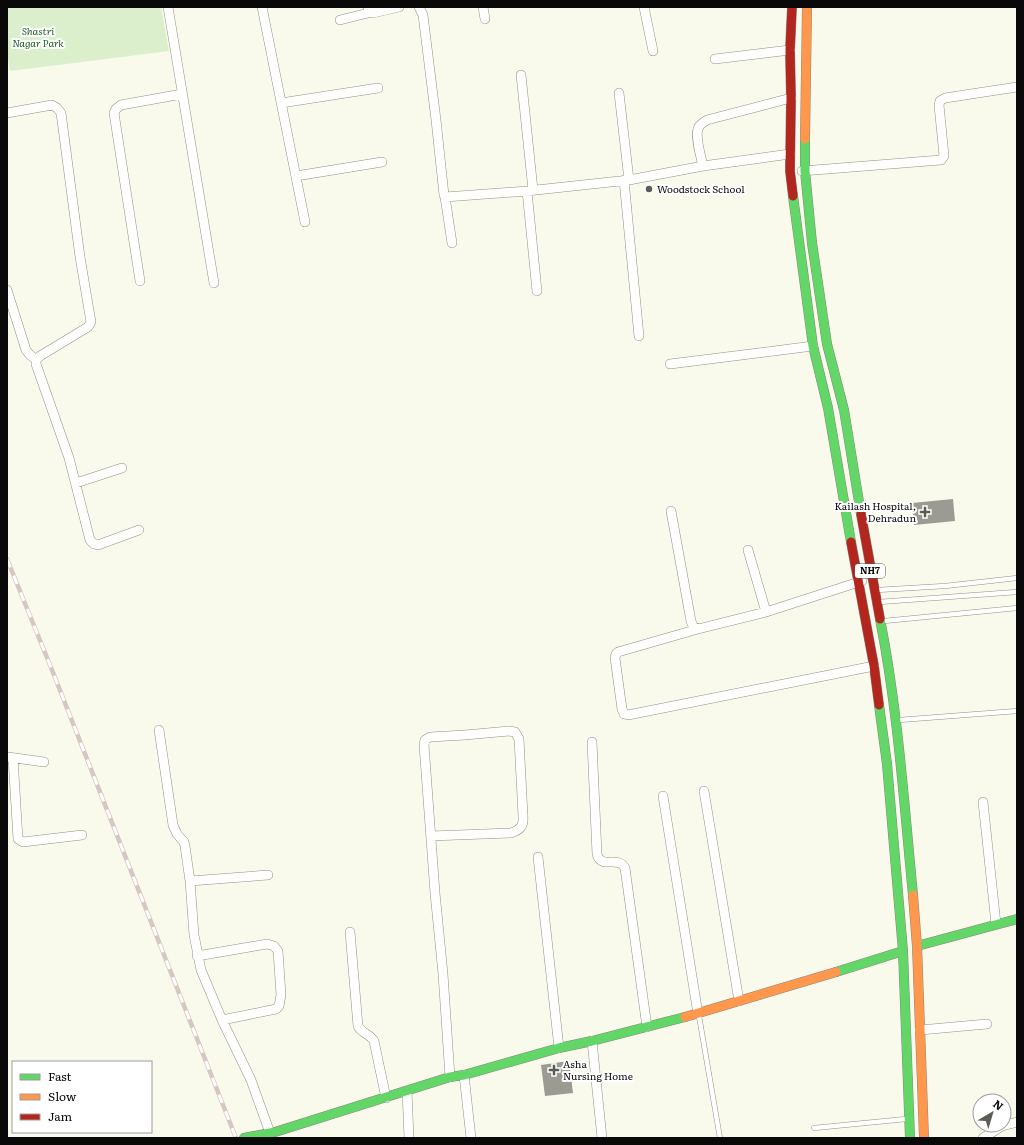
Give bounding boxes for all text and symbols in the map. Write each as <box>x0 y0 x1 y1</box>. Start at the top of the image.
park label: Shastri Nagar Park <box>12 23 64 50</box>
place label: Woodstock School <box>657 181 745 196</box>
marker: Woodstock School <box>644 184 654 194</box>
place label: Kailash Hospital, Dehradun <box>834 498 916 525</box>
marker: Kailash Hospital, Dehradun <box>919 506 931 518</box>
road number: NH7 <box>855 564 885 578</box>
place label: Asha Nursing Home <box>563 1056 633 1083</box>
legend <box>12 1061 152 1133</box>
marker: Asha Nursing Home <box>548 1064 560 1076</box>
text: Fast <box>48 1067 72 1085</box>
text: Slow <box>48 1087 77 1105</box>
north arrow <box>972 1093 1012 1133</box>
text: N <box>990 1095 1007 1113</box>
text: Jam <box>48 1107 73 1125</box>

